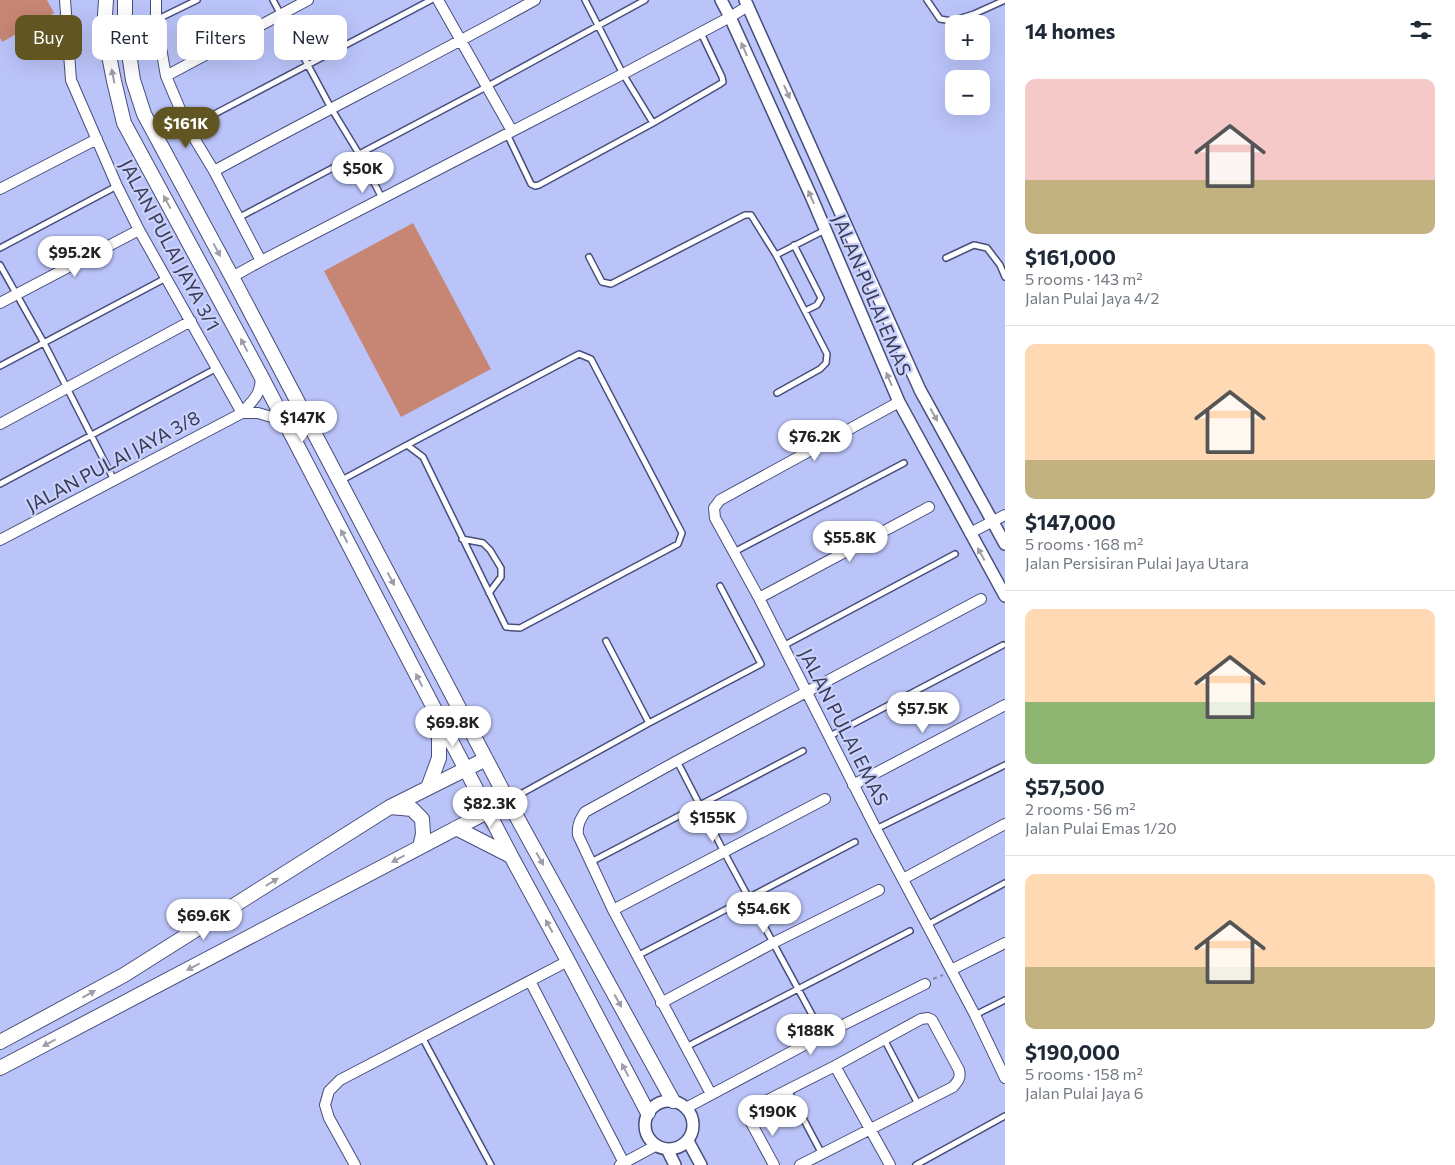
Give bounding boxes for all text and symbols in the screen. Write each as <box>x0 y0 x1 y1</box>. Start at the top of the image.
chip: Buy <box>15 15 82 60</box>
chip: Rent <box>92 15 167 60</box>
chip: Filters <box>177 15 264 60</box>
chip: New <box>274 15 347 60</box>
map controls <box>945 15 990 115</box>
button: + <box>945 15 990 60</box>
icon: filters <box>1407 16 1435 44</box>
text: 14 homes <box>1025 18 1115 43</box>
one-way arrow <box>740 42 748 56</box>
one-way arrow <box>109 68 117 84</box>
button: − <box>945 70 990 115</box>
one-way arrow <box>783 85 791 99</box>
pin: $161K <box>151 106 221 149</box>
icon: home <box>1185 111 1275 201</box>
text: $161K <box>164 113 208 132</box>
pin: $50K <box>333 152 393 194</box>
street label: JALAN PULAI JAYA 3/1 <box>116 155 225 334</box>
text: $50K <box>343 158 383 177</box>
one-way arrow <box>807 190 815 204</box>
one-way arrow <box>163 195 171 209</box>
street label: JALAN PULAI EMAS <box>828 211 917 379</box>
pin: $95.2K <box>34 236 116 278</box>
text: $95.2K <box>49 242 101 261</box>
one-way arrow <box>213 242 221 257</box>
text: $161,000 <box>1025 244 1116 269</box>
text: 5 rooms · 143 m² <box>1025 269 1143 288</box>
text: Jalan Pulai Jaya 4/2 <box>1025 288 1159 307</box>
one-way arrow <box>240 338 249 352</box>
one-way arrow <box>884 372 892 386</box>
icon: home <box>1185 377 1275 467</box>
pin: $147K <box>268 400 338 443</box>
street label: JALAN PULAI JAYA 3/8 <box>22 405 204 516</box>
text: $147K <box>280 407 326 426</box>
one-way arrow <box>929 409 938 422</box>
pin: $76.2K <box>774 420 856 462</box>
text: $76.2K <box>789 426 841 445</box>
text: $147,000 <box>1025 509 1116 534</box>
pin: $55.8K <box>809 520 891 563</box>
text: $55.8K <box>824 527 876 546</box>
one-way arrow <box>340 528 348 543</box>
text: 5 rooms · 168 m² <box>1025 534 1143 553</box>
one-way arrow <box>977 546 985 561</box>
text: Jalan Persisiran Pulai Jaya Utara <box>1025 553 1249 572</box>
one-way arrow <box>387 572 395 586</box>
icon: home <box>1185 642 1275 732</box>
street label: JALAN PULAI EMAS <box>795 644 894 809</box>
one-way arrow <box>415 673 423 687</box>
pin: $57.5K <box>882 692 964 734</box>
text: $57.5K <box>898 698 948 717</box>
pin: $69.8K <box>412 706 494 748</box>
text: $69.8K <box>426 712 480 731</box>
text: $57,500 <box>1025 774 1105 799</box>
pin: $82.3K <box>449 786 531 829</box>
text: $82.3K <box>464 793 516 812</box>
text: 2 rooms · 56 m² <box>1025 799 1136 818</box>
pin: $155K <box>678 800 748 843</box>
text: $155K <box>690 807 736 826</box>
text: Jalan Pulai Emas 1/20 <box>1025 818 1177 837</box>
one-way arrow <box>536 852 544 867</box>
one-way arrow <box>391 855 406 863</box>
one-way arrow <box>266 877 279 886</box>
pin: $54.6K <box>723 892 805 934</box>
pin: $69.6K <box>163 898 245 941</box>
text: $54.6K <box>737 898 791 917</box>
text: $69.6K <box>177 905 231 924</box>
icon: home <box>1185 907 1275 997</box>
one-way arrow <box>545 920 554 933</box>
one-way arrow <box>185 963 200 971</box>
one-way arrow <box>82 990 96 998</box>
one-way arrow <box>614 995 623 1008</box>
pin: $188K <box>776 1014 846 1056</box>
text: $188K <box>787 1020 835 1039</box>
one-way arrow <box>41 1039 56 1047</box>
text: $190,000 <box>1025 1039 1120 1064</box>
one-way arrow <box>621 1063 629 1077</box>
text: 5 rooms · 158 m² <box>1025 1064 1143 1083</box>
text: Jalan Pulai Jaya 6 <box>1025 1083 1143 1102</box>
pin: $190K <box>738 1094 808 1137</box>
text: $190K <box>749 1101 797 1120</box>

